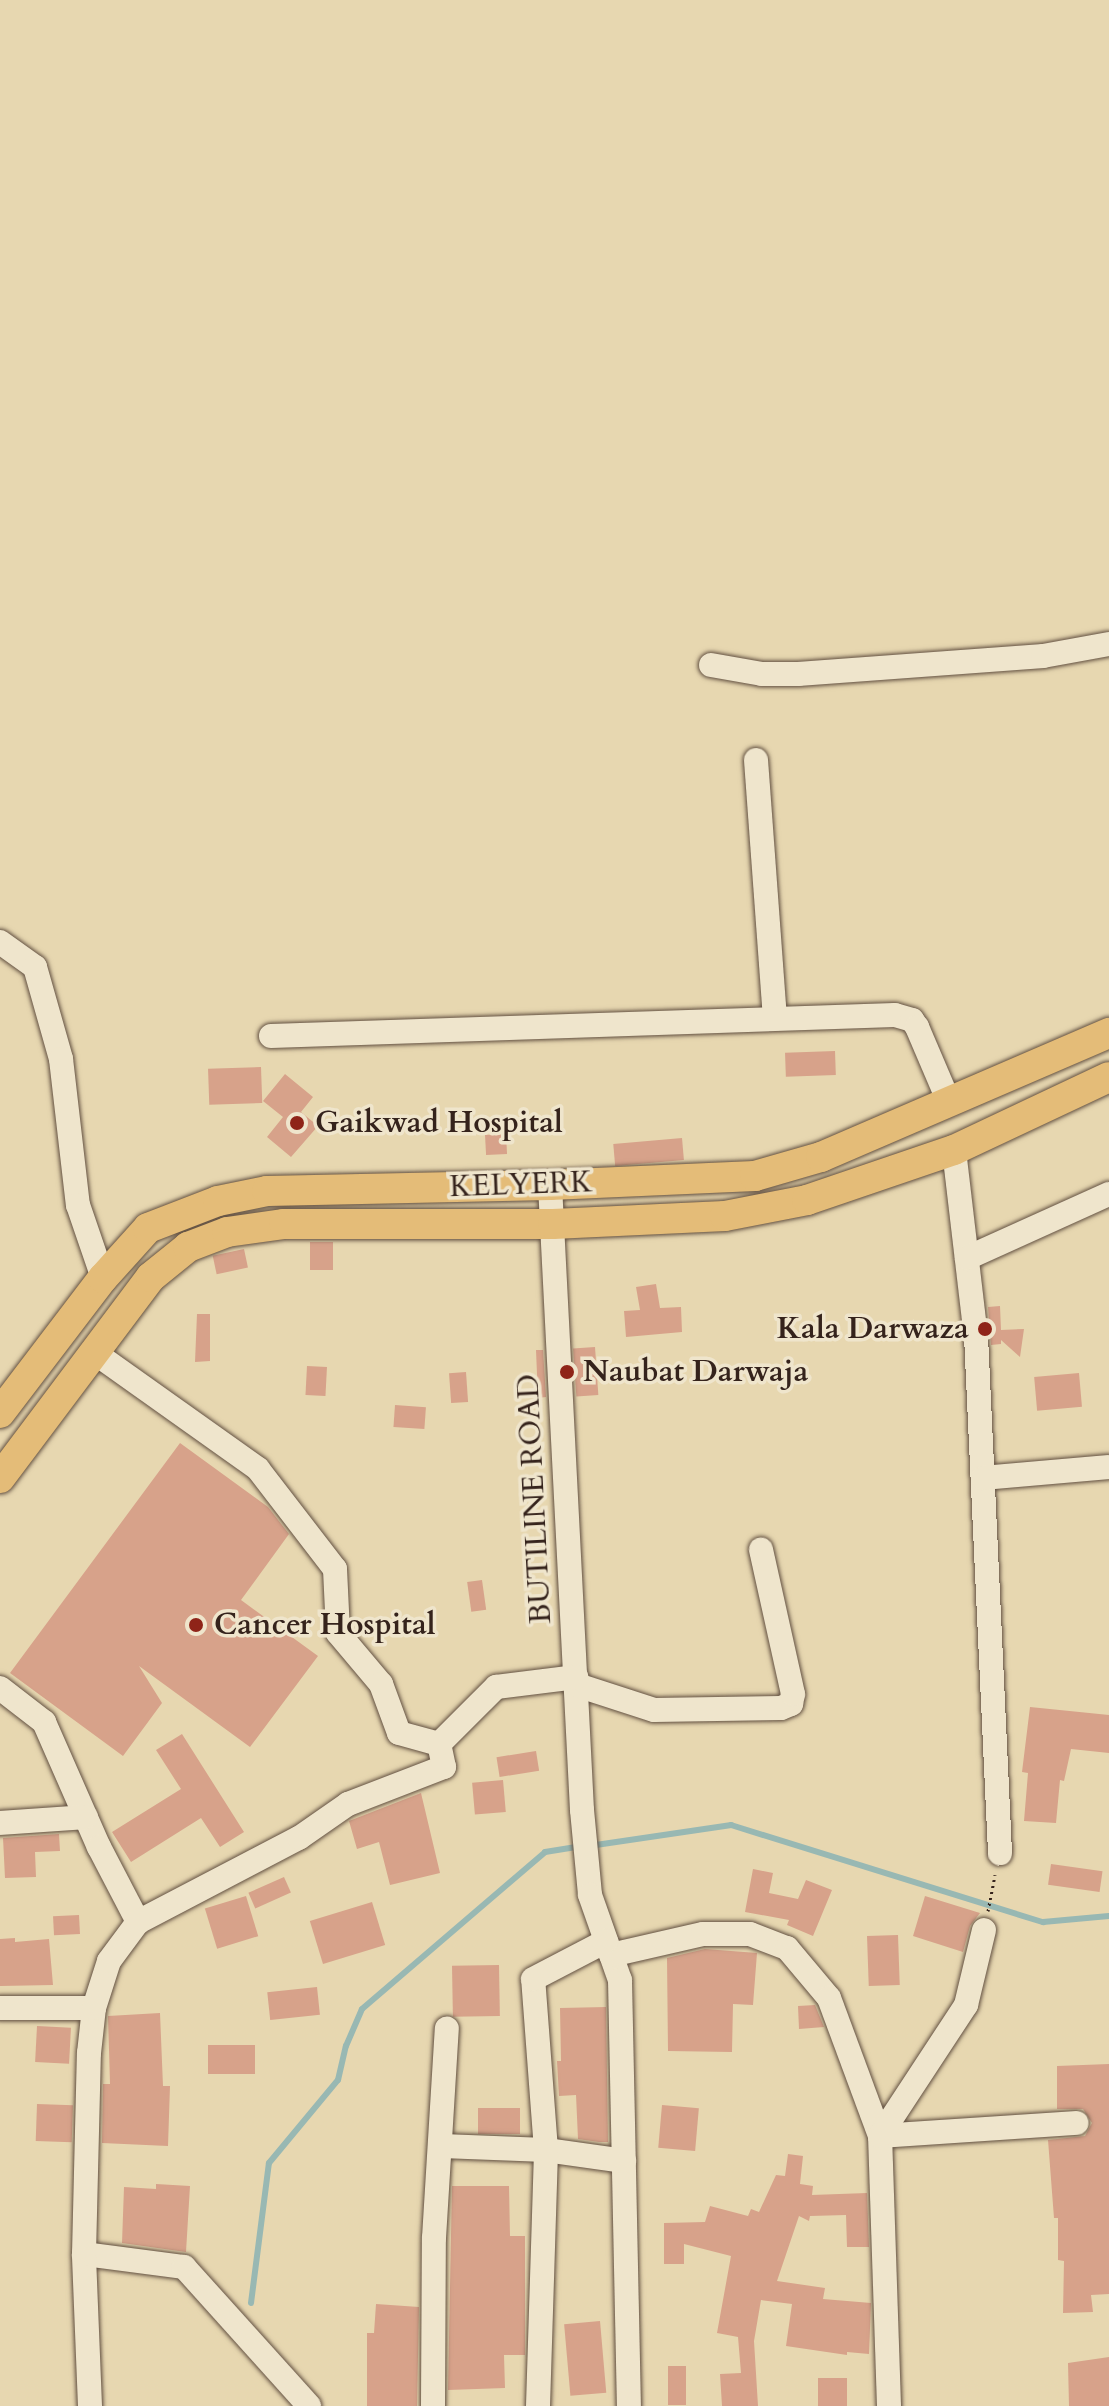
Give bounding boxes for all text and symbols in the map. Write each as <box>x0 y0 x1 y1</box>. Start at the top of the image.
place label: Gaikwad Hospital <box>315 1105 563 1141</box>
marker: Gaikwad Hospital <box>286 1112 308 1134</box>
street label: KELYERK <box>449 1165 593 1205</box>
place label: Kala Darwaza <box>777 1311 969 1347</box>
marker: Kala Darwaza <box>976 1320 994 1338</box>
place label: Naubat Darwaja <box>583 1354 808 1390</box>
marker: Naubat Darwaja <box>558 1363 576 1381</box>
street label: BUTILINE ROAD <box>510 1373 560 1625</box>
place label: Cancer Hospital <box>214 1607 436 1643</box>
marker: Cancer Hospital <box>185 1614 207 1636</box>

